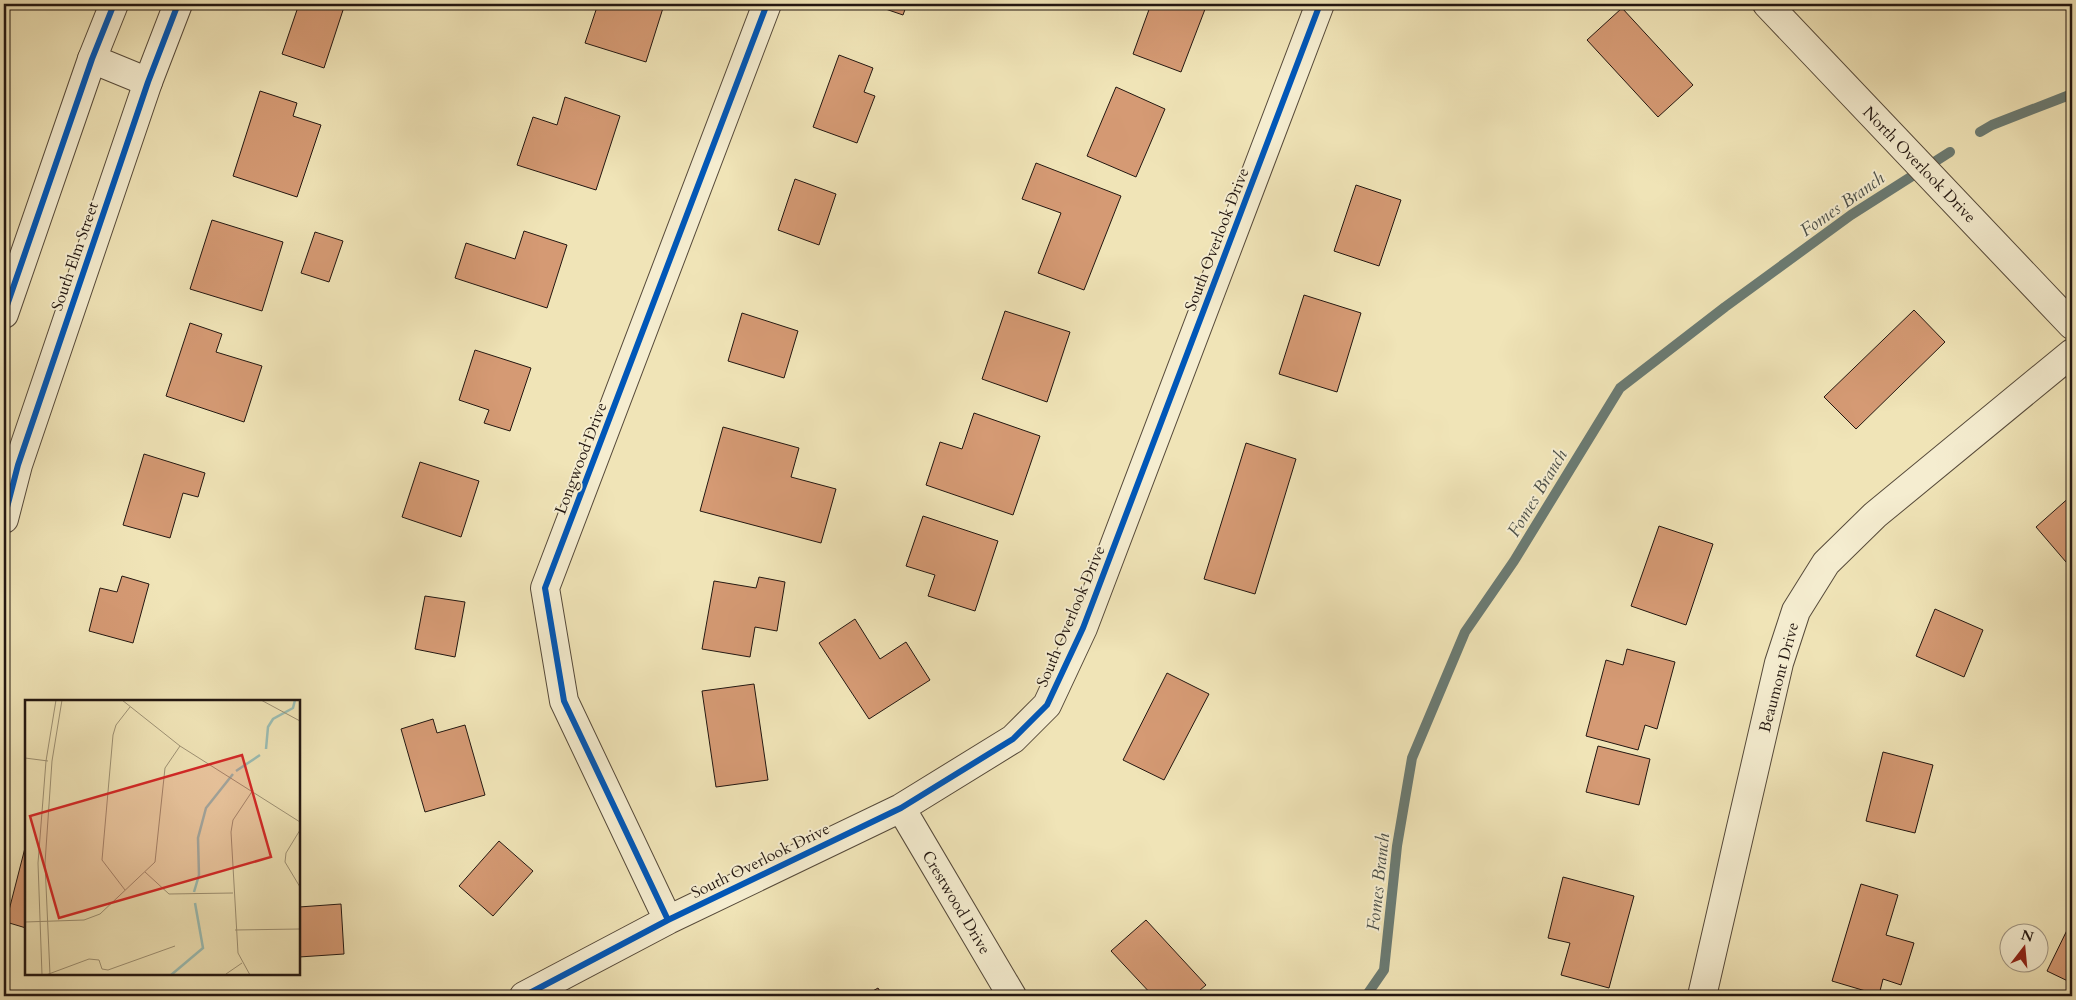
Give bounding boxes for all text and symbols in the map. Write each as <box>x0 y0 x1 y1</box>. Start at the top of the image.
street label: North Overlook Drive <box>1858 102 1981 228</box>
street label: South Overlook Drive <box>1180 165 1254 314</box>
water label: Fomes Branch <box>1795 166 1890 243</box>
street label: South Elm Street <box>46 199 104 314</box>
street label: Longwood Drive <box>550 399 612 517</box>
water label: Fomes Branch <box>1502 445 1574 542</box>
street label: South Overlook Drive <box>1031 542 1111 690</box>
street label: Beaumont Drive <box>1754 620 1804 735</box>
inset map <box>25 700 300 975</box>
street label: South Overlook Drive <box>688 818 833 904</box>
water label: Fomes Branch <box>1361 832 1396 932</box>
street label: Crestwood Drive <box>916 847 996 958</box>
north arrow <box>1998 922 2048 972</box>
text: N <box>2019 925 2036 947</box>

